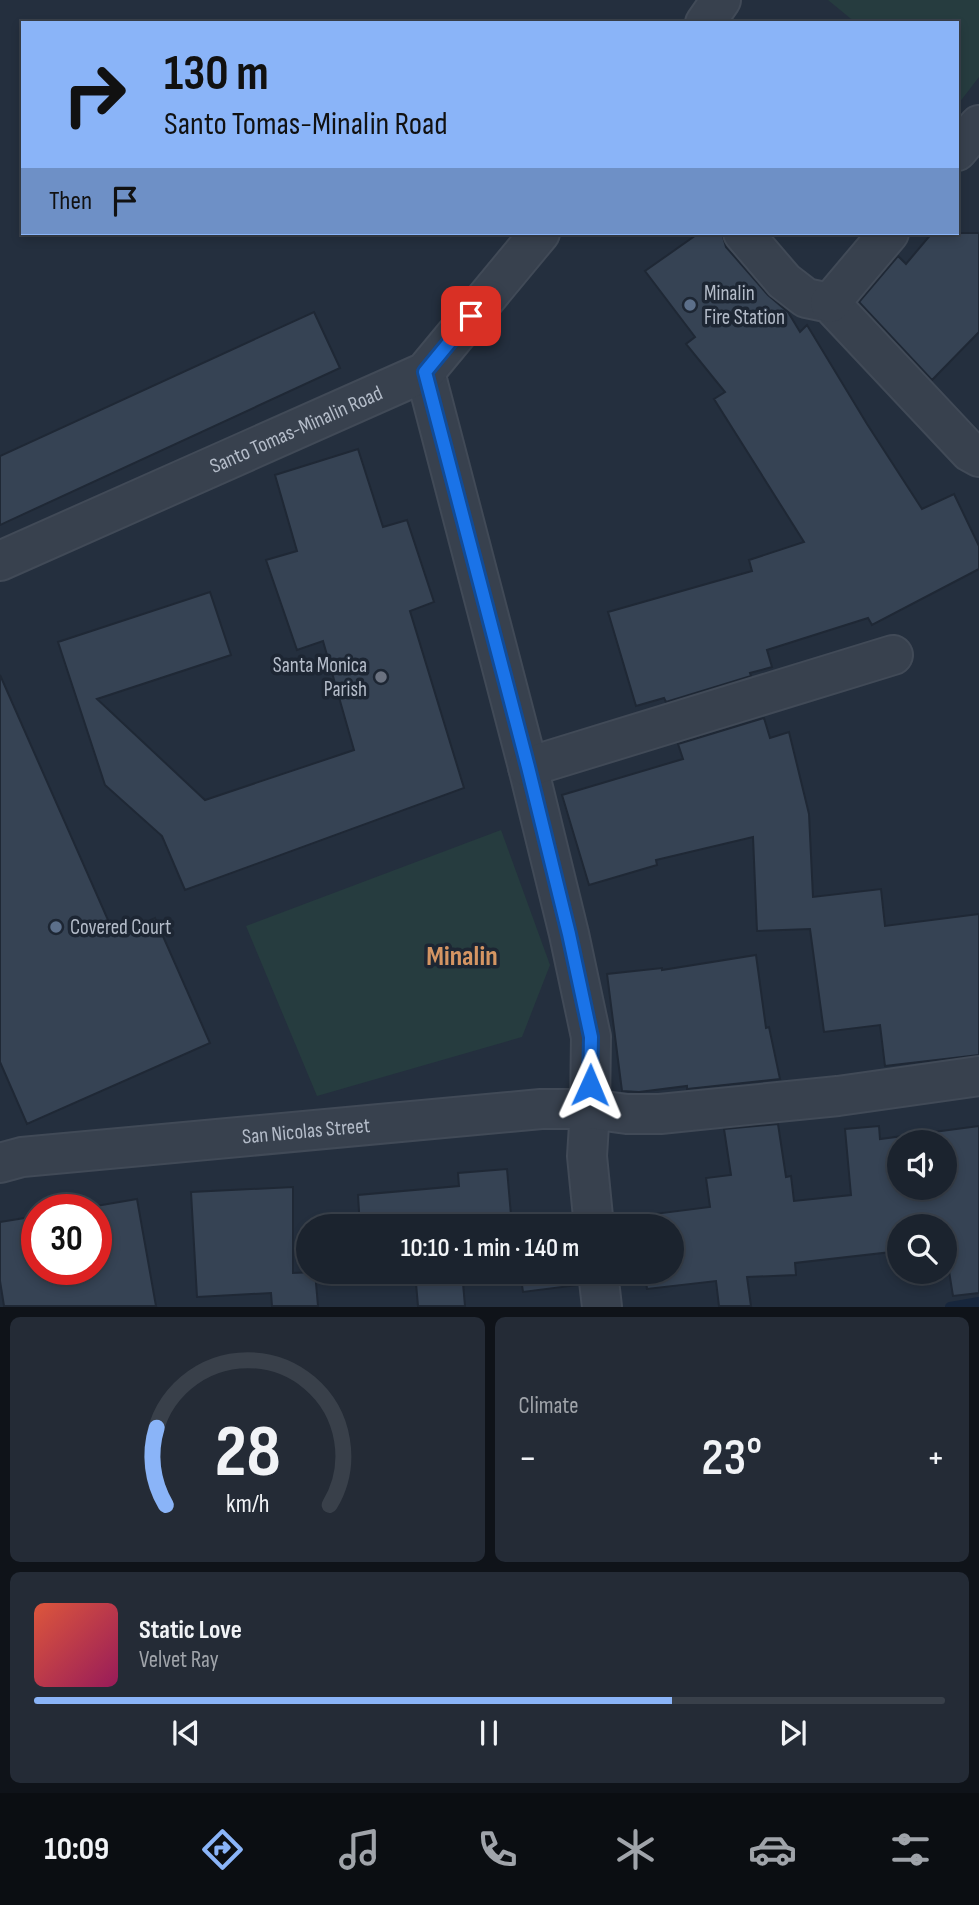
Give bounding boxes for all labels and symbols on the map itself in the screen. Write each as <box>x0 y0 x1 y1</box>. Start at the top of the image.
place label: Minalin Fire Station <box>704 281 785 330</box>
pin <box>441 286 501 346</box>
marker: Minalin Fire Station <box>682 297 698 313</box>
street label: Santo Tomas-Minalin Road <box>206 381 386 479</box>
place label: Santa Monica Parish <box>273 653 367 702</box>
marker: Santa Monica Parish <box>373 669 389 685</box>
place label: Covered Court <box>70 915 171 940</box>
marker: Covered Court <box>48 919 64 935</box>
district label: Minalin <box>426 940 498 973</box>
position arrow <box>553 1048 627 1122</box>
street label: San Nicolas Street <box>241 1113 371 1150</box>
speed limit sign: 30 <box>21 1194 112 1285</box>

